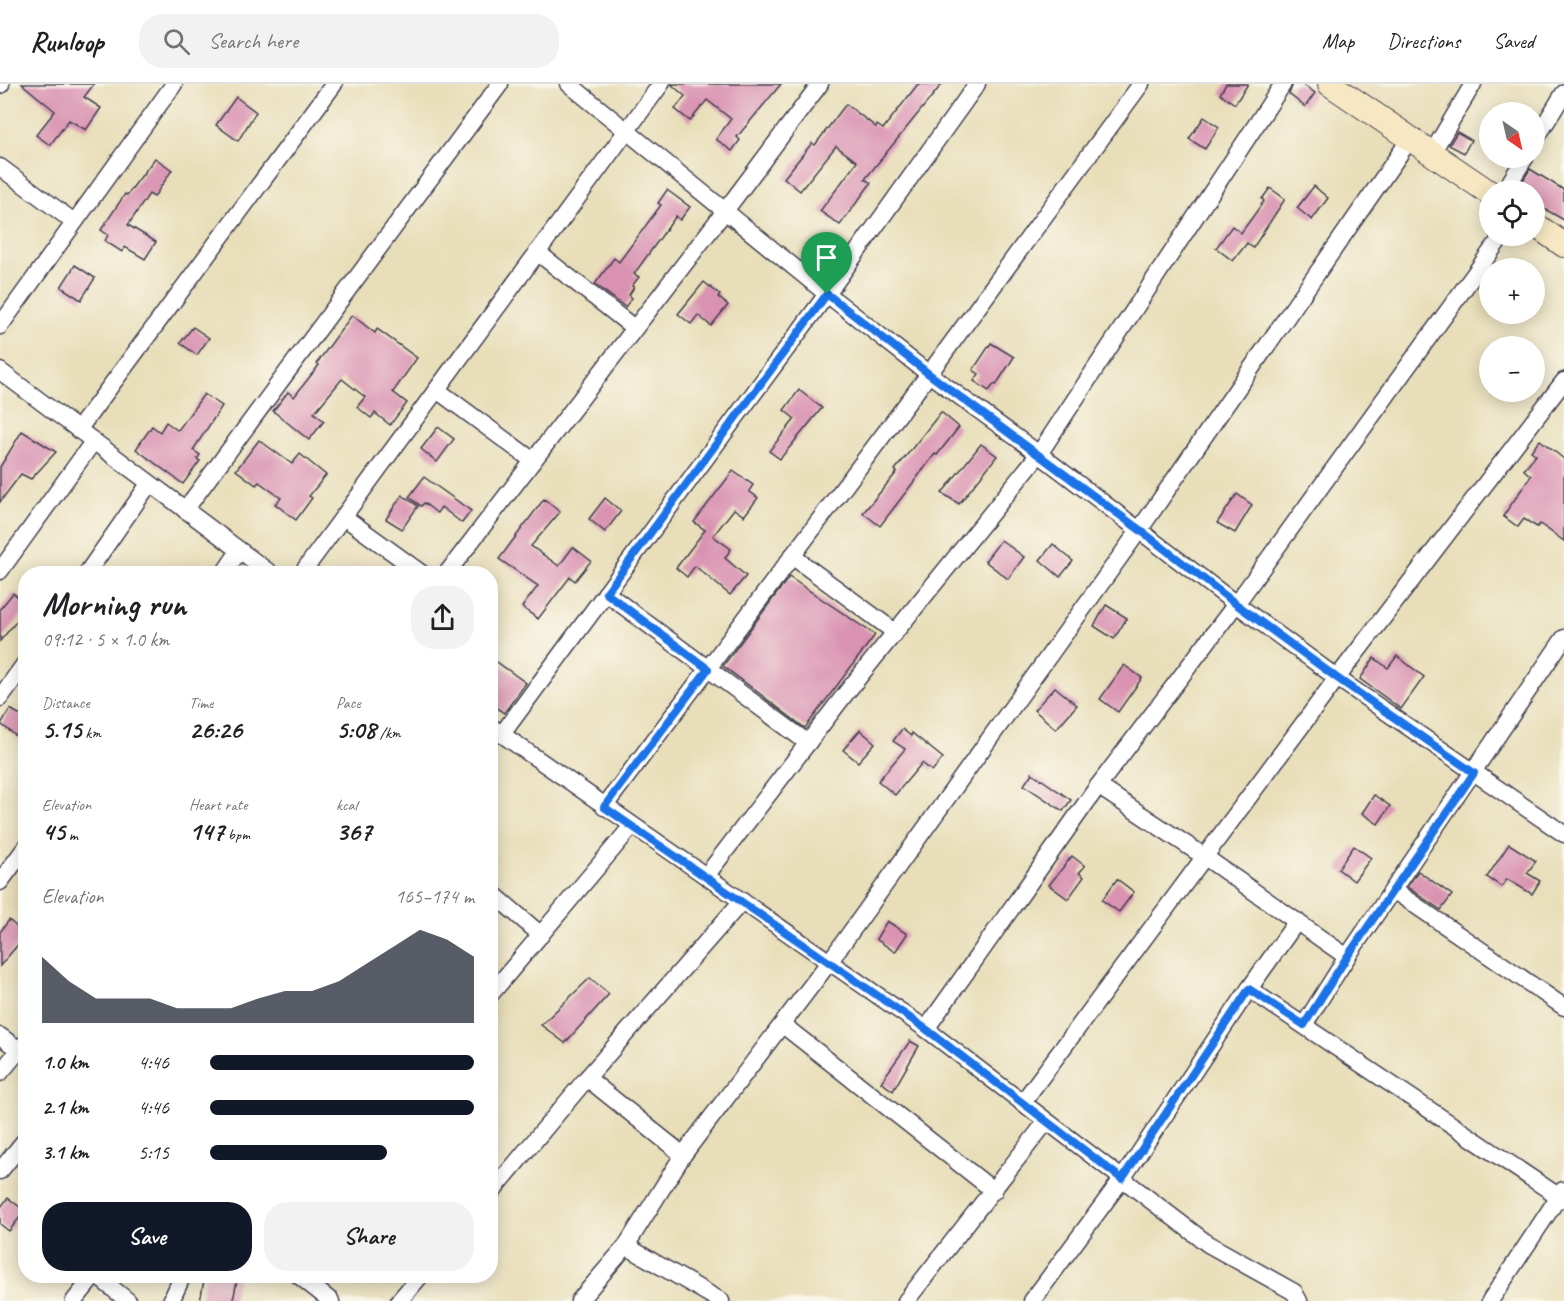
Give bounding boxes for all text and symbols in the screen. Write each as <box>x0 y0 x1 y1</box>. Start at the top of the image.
search box <box>139 14 559 68</box>
text: Runloop <box>30 24 103 59</box>
icon: search <box>160 25 193 58</box>
text: Search here <box>208 27 298 55</box>
text: Map <box>1322 28 1354 54</box>
text: Directions <box>1387 28 1460 54</box>
text: Saved <box>1493 28 1534 54</box>
north arrow <box>1479 102 1545 168</box>
map controls <box>1479 102 1545 402</box>
button: locate <box>1479 180 1545 246</box>
pin <box>801 232 852 294</box>
icon: arrive <box>810 241 843 274</box>
button: + <box>1479 258 1545 324</box>
button: − <box>1479 336 1545 402</box>
text: Morning run <box>42 583 186 625</box>
button: share <box>411 586 474 649</box>
text: 09:12 · 5 × 1.0 km <box>42 627 169 652</box>
text: Distance <box>42 693 90 713</box>
text: Time <box>189 693 213 713</box>
text: Pace <box>336 693 361 713</box>
text: 5.15 <box>42 713 81 746</box>
text: 26:26 <box>189 713 242 746</box>
text: 5:08 <box>336 713 376 746</box>
text: km <box>81 723 101 743</box>
text: /km <box>376 723 401 743</box>
text: Elevation <box>42 795 91 815</box>
text: Heart rate <box>189 795 247 815</box>
text: kcal <box>336 795 357 815</box>
text: 45 <box>42 815 65 848</box>
text: 147 <box>189 815 224 848</box>
text: 367 <box>336 815 372 848</box>
text: m <box>65 825 78 845</box>
text: bpm <box>224 825 250 845</box>
text: Elevation <box>42 884 104 909</box>
text: 165–174 m <box>395 884 474 909</box>
text: 1.0 km <box>42 1050 89 1075</box>
text: 4:46 <box>138 1050 169 1075</box>
text: 2.1 km <box>42 1095 89 1120</box>
text: 4:46 <box>138 1095 169 1120</box>
text: 3.1 km <box>42 1140 89 1165</box>
text: 5:15 <box>138 1140 169 1165</box>
button: Save <box>42 1202 252 1271</box>
button: Share <box>264 1202 474 1271</box>

